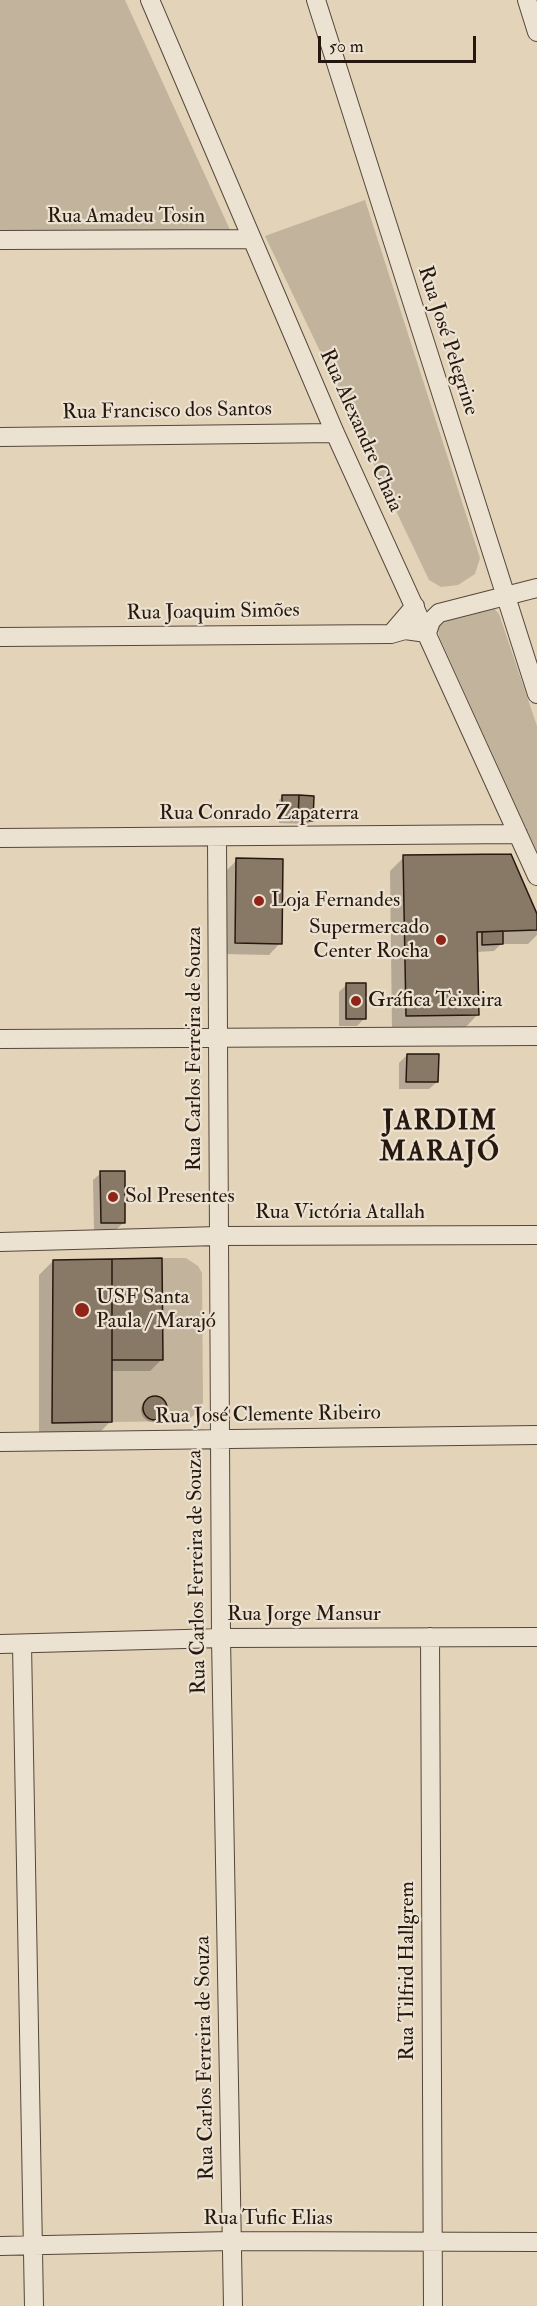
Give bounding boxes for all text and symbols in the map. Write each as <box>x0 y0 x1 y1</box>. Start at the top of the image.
scale bar <box>321 24 478 62</box>
text: 50 m <box>329 35 364 58</box>
street label: Rua Amadeu Tosin <box>47 204 205 230</box>
street label: Rua José Pelegrine <box>411 263 483 419</box>
street label: Rua Alexandre Chaia <box>313 346 407 516</box>
street label: Rua Francisco dos Santos <box>62 398 272 426</box>
street label: Rua Joaquim Simões <box>126 599 300 627</box>
street label: Rua Conrado Zapaterra <box>159 801 359 827</box>
place label: Loja Fernandes <box>271 888 400 914</box>
marker: Loja Fernandes <box>252 894 266 908</box>
place label: Supermercado Center Rocha <box>309 915 429 965</box>
street label: Rua Carlos Ferreira de Souza <box>182 927 208 1171</box>
marker: Supermercado Center Rocha <box>434 933 448 947</box>
place label: Gráfica Teixeira <box>368 988 502 1014</box>
marker: Gráfica Teixeira <box>349 994 363 1008</box>
district label: JARDIM MARAJÓ <box>380 1107 500 1170</box>
place label: Sol Presentes <box>125 1184 235 1210</box>
marker: Sol Presentes <box>106 1190 120 1204</box>
street label: Rua Victória Atallah <box>255 1200 425 1226</box>
place label: USF Santa Paula / Marajó <box>96 1285 216 1335</box>
marker: USF Santa Paula / Marajó <box>73 1301 91 1319</box>
street label: Rua José Clemente Ribeiro <box>155 1401 381 1431</box>
street label: Rua Carlos Ferreira de Souza <box>183 1449 213 1695</box>
street label: Rua Jorge Mansur <box>227 1602 381 1628</box>
street label: Rua Tilfrid Hallgrem <box>395 1881 421 2061</box>
street label: Rua Carlos Ferreira de Souza <box>191 1935 221 2181</box>
street label: Rua Tufic Elias <box>203 2206 333 2232</box>

